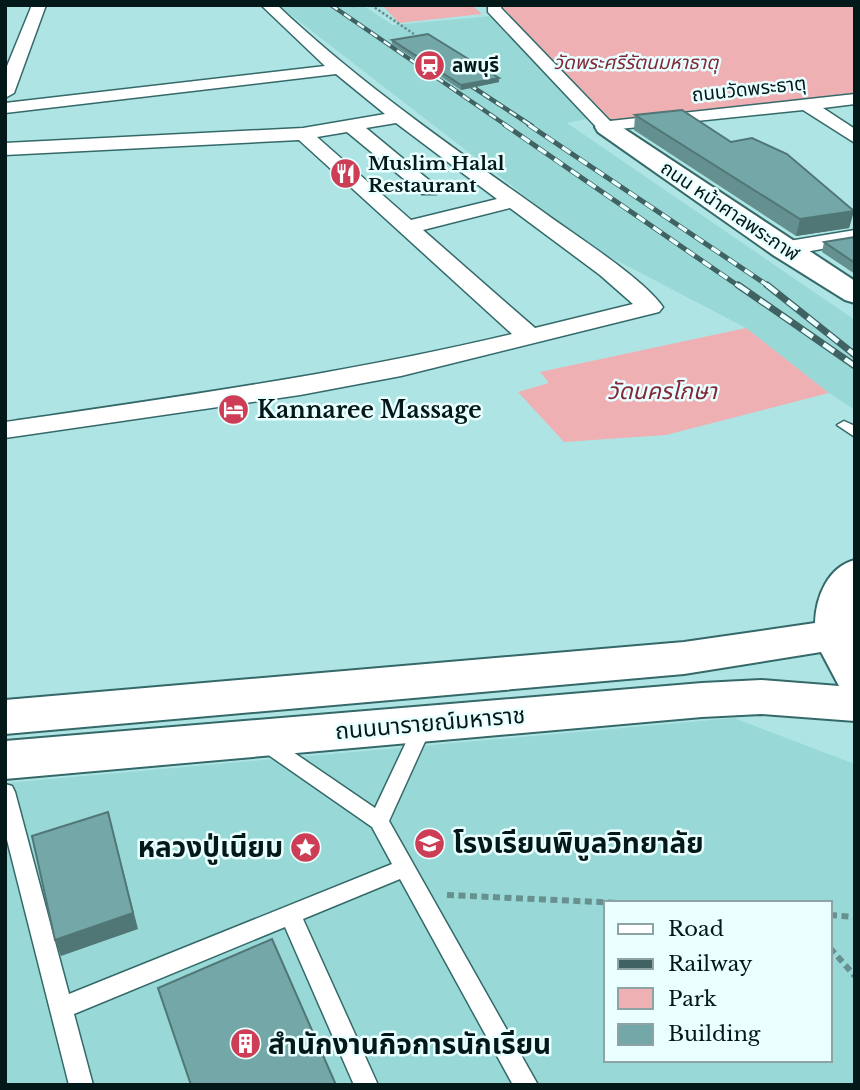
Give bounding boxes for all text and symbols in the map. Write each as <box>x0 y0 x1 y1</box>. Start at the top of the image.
station icon: ลพบุรี <box>412 48 446 82</box>
park label: วัดพระศรีรัตนมหาธาตุ <box>554 51 719 74</box>
place label: ลพบุรี <box>452 54 499 77</box>
street label: ถนนวัดพระธาตุ <box>691 72 807 106</box>
place label: Muslim Halal Restaurant <box>368 152 505 197</box>
street label: ถนน หน้าศาลพระกาฬ <box>656 156 804 266</box>
restaurant icon: Muslim Halal Restaurant <box>328 157 362 191</box>
park label: วัดนครโกษา <box>607 377 719 405</box>
hotel icon: Kannaree Massage <box>217 393 251 427</box>
place label: Kannaree Massage <box>257 396 482 424</box>
street label: ถนนนารายณ์มหาราช <box>334 701 526 745</box>
school or university icon: โรงเรียนพิบูลวิทยาลัย <box>413 826 447 860</box>
place label: โรงเรียนพิบูลวิทยาลัย <box>453 826 704 861</box>
place label: หลวงปู่เนียม <box>138 830 283 865</box>
place icon: หลวงปู่เนียม <box>289 830 323 864</box>
legend <box>604 901 832 1062</box>
text: Road <box>668 916 724 942</box>
text: Railway <box>668 951 753 977</box>
text: Park <box>668 986 717 1012</box>
text: Building <box>668 1021 761 1047</box>
building icon: สำนักงานกิจการนักเรียน <box>228 1027 262 1061</box>
place label: สำนักงานกิจการนักเรียน <box>268 1027 551 1062</box>

